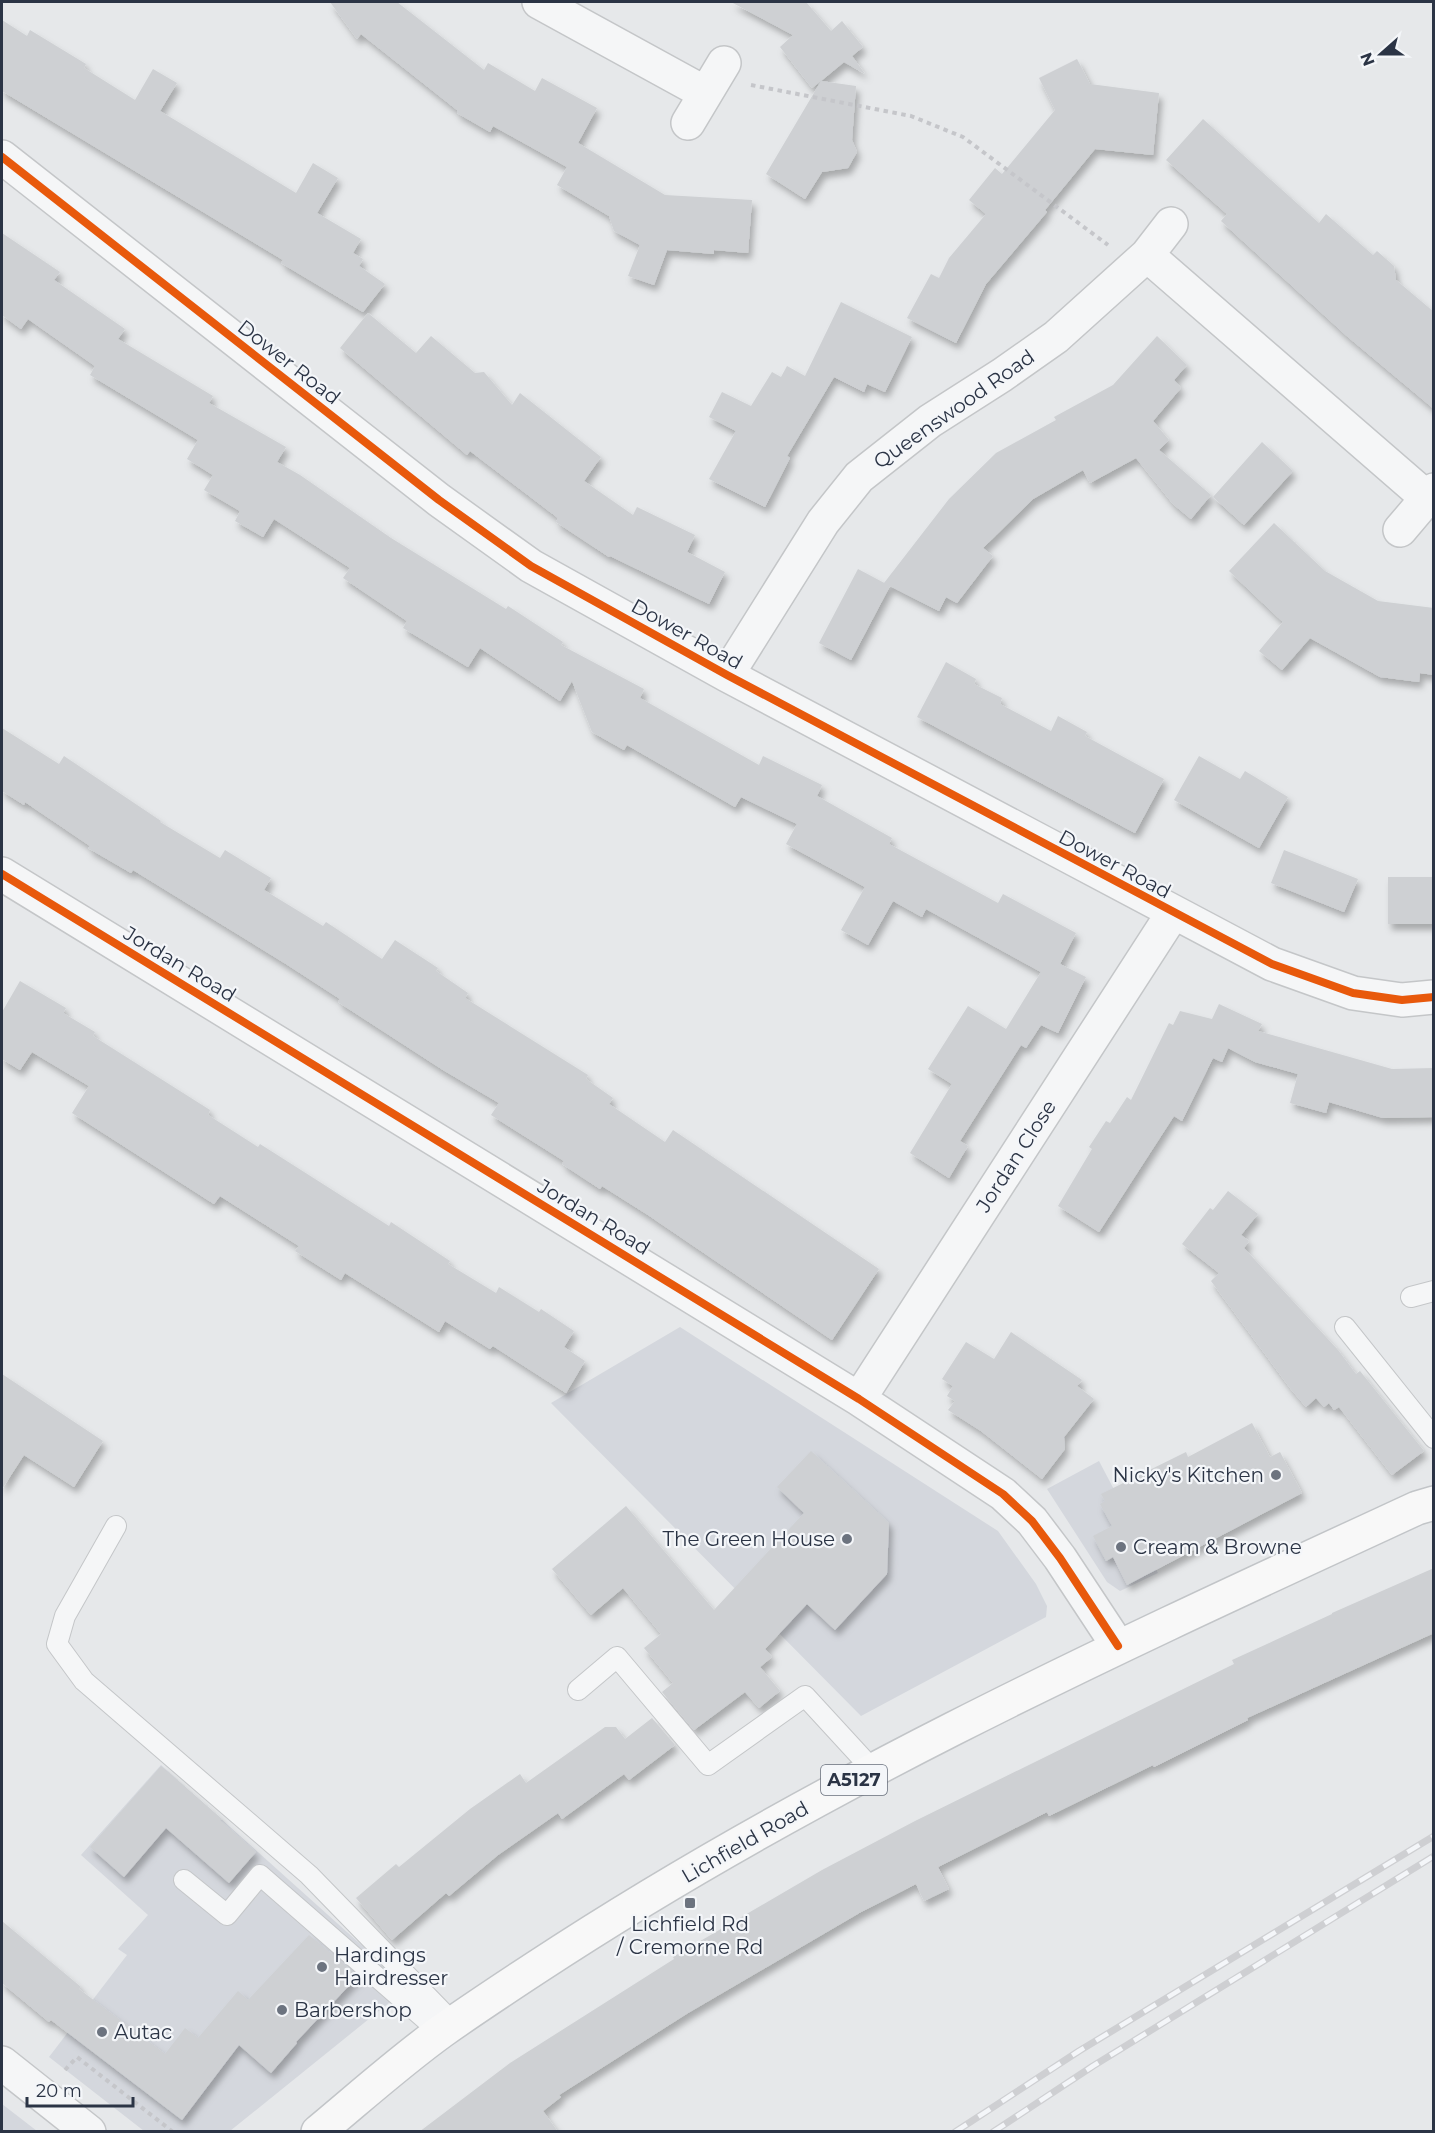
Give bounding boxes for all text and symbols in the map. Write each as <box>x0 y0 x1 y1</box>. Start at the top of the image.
north arrow <box>1351 24 1411 84</box>
text: N <box>1356 50 1379 69</box>
street label: Dower Road <box>233 314 345 410</box>
street label: Queenswood Road <box>869 344 1039 474</box>
street label: Dower Road <box>627 594 747 674</box>
street label: Dower Road <box>1055 824 1175 904</box>
street label: Jordan Road <box>119 921 241 1007</box>
street label: Jordan Close <box>970 1096 1061 1217</box>
street label: Jordan Road <box>533 1174 655 1260</box>
place label: Nicky's Kitchen <box>1113 1463 1264 1487</box>
marker: Nicky's Kitchen <box>1269 1468 1283 1482</box>
place label: The Green House <box>662 1527 835 1551</box>
marker: The Green House <box>840 1532 854 1546</box>
place label: Cream & Browne <box>1133 1535 1302 1559</box>
marker: Cream & Browne <box>1114 1540 1128 1554</box>
road number: A5127 <box>821 1765 887 1795</box>
street label: Lichfield Road <box>677 1796 813 1888</box>
marker: Lichfield Rd / Cremorne Rd <box>683 1896 697 1910</box>
place label: Lichfield Rd / Cremorne Rd <box>616 1912 763 1959</box>
place label: Hardings Hairdresser <box>334 1943 448 1990</box>
marker: Hardings Hairdresser <box>315 1960 329 1974</box>
place label: Barbershop <box>294 1998 412 2022</box>
marker: Barbershop <box>275 2003 289 2017</box>
place label: Autac <box>114 2020 172 2044</box>
marker: Autac <box>95 2025 109 2039</box>
scale bar <box>27 2070 134 2108</box>
text: 20 m <box>36 2080 82 2102</box>

